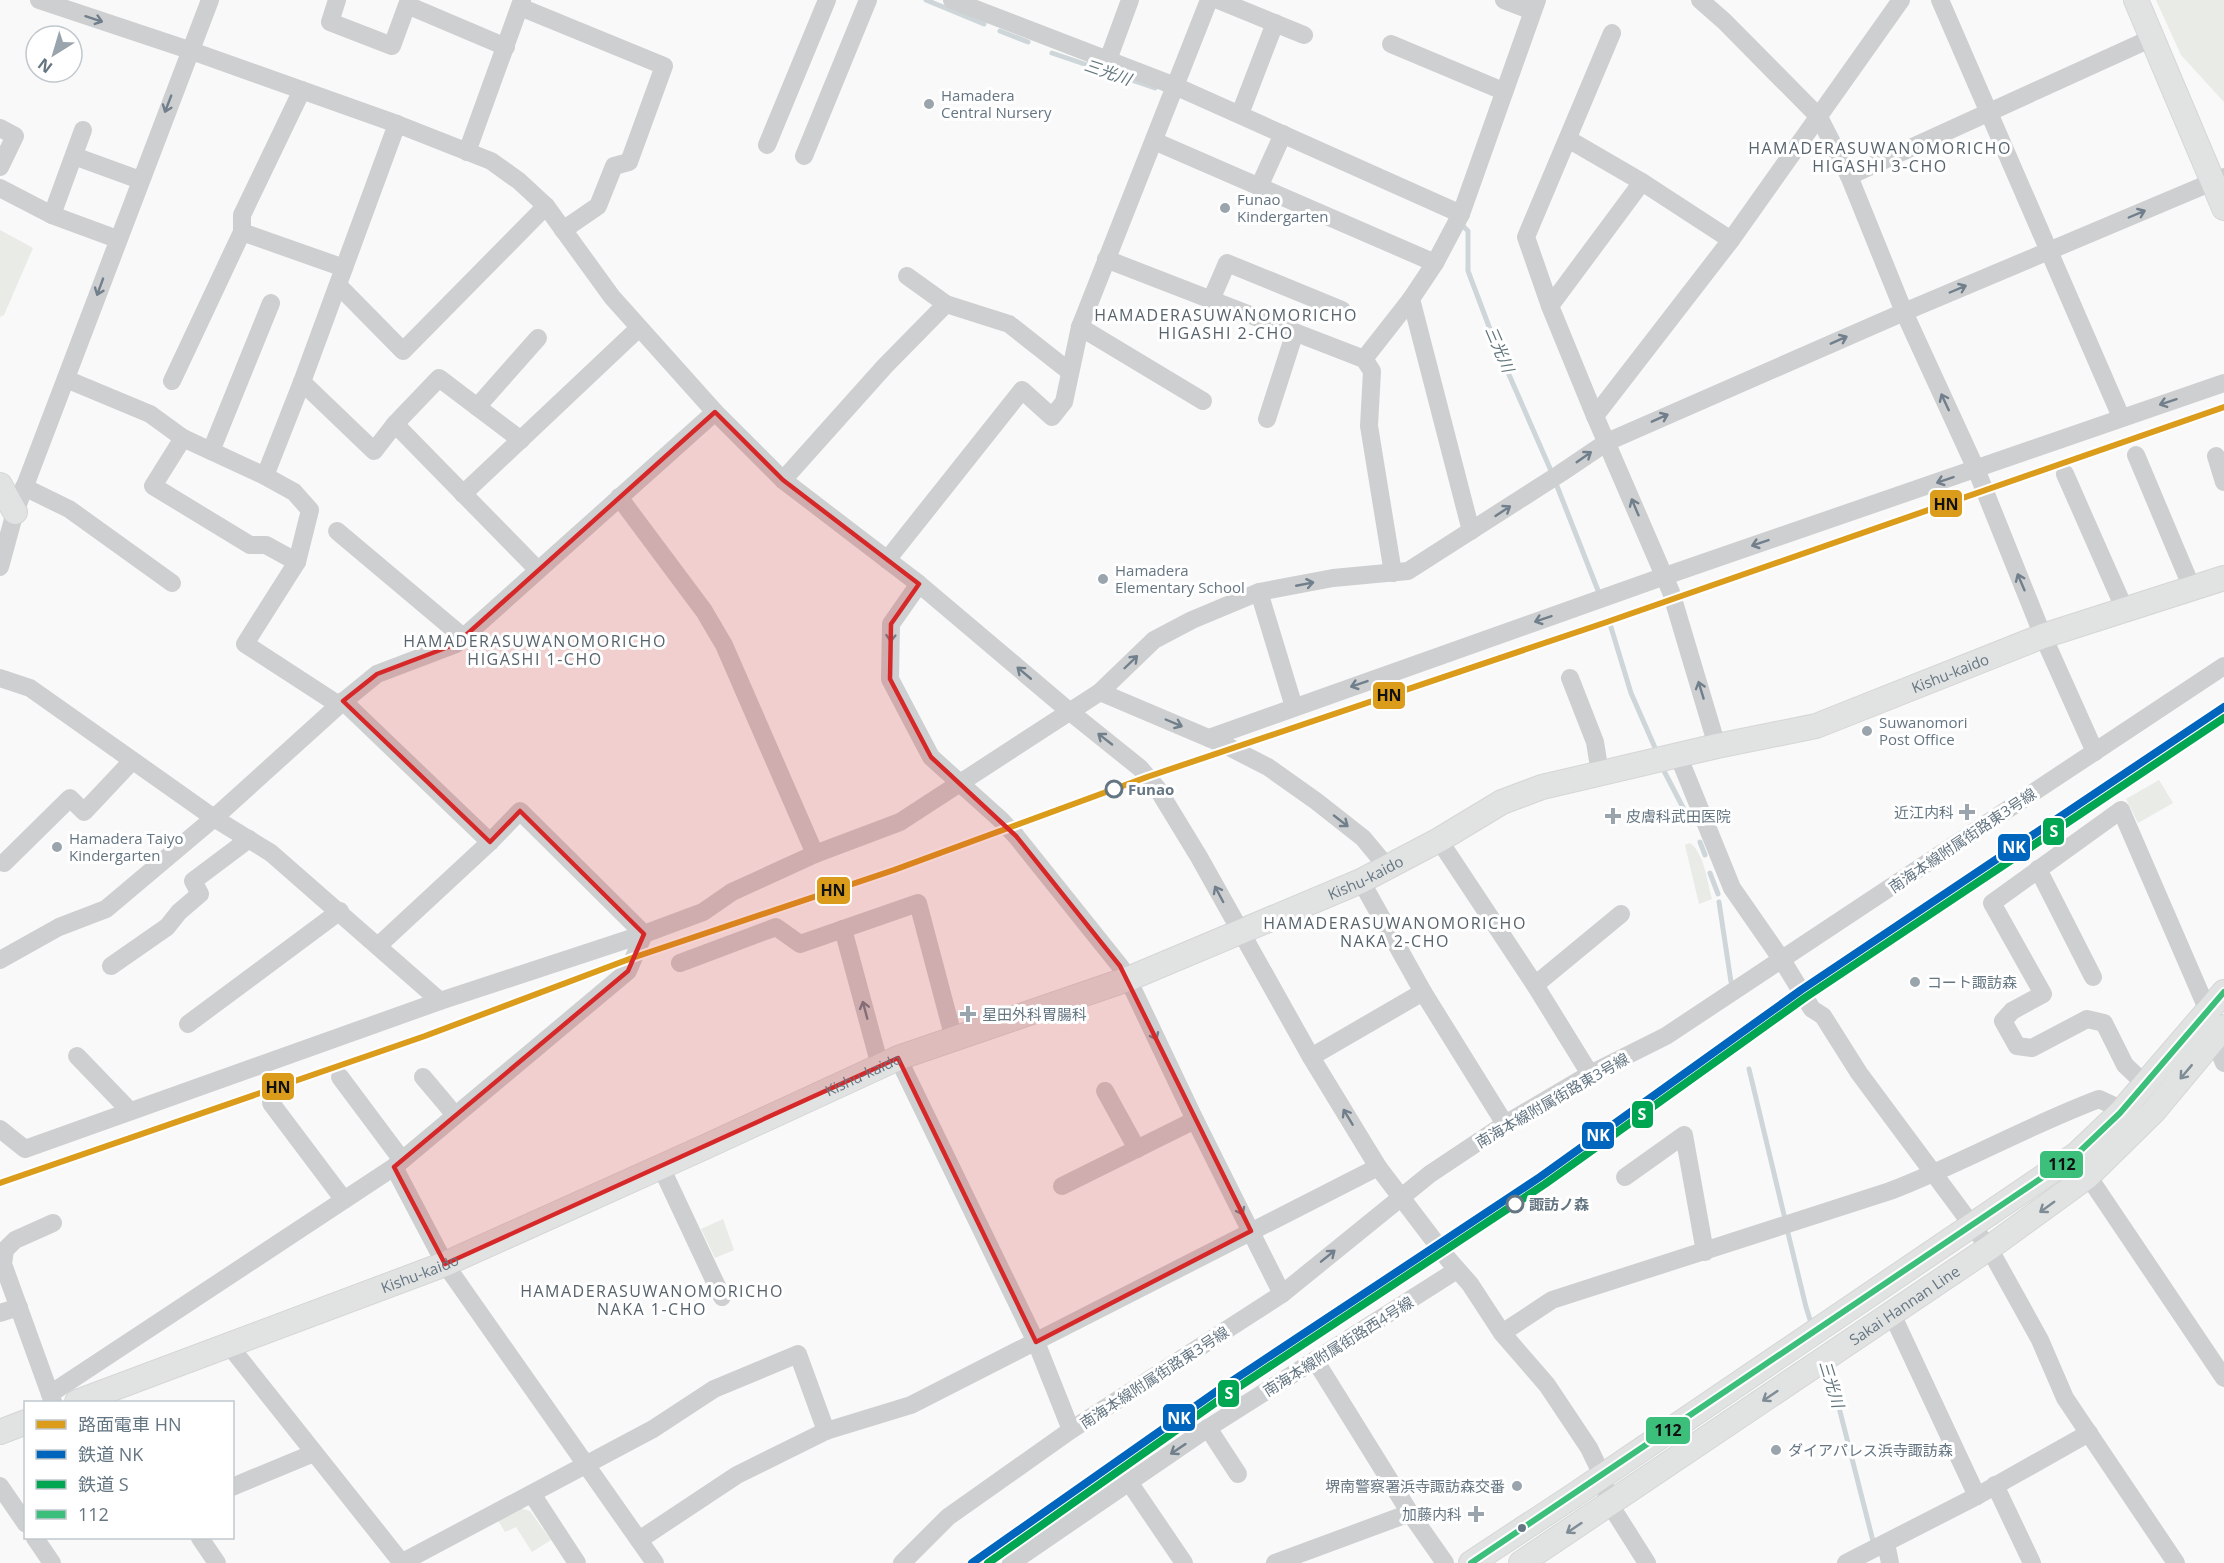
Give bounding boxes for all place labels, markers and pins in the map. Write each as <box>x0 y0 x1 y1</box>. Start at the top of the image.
place label: Hamadera Central Nursery <box>941 85 1052 122</box>
marker: Hamadera Central Nursery <box>922 97 936 111</box>
place label: Funao Kindergarten <box>1237 189 1328 226</box>
marker: Funao Kindergarten <box>1218 201 1232 215</box>
place label: Hamadera Elementary School <box>1115 560 1245 597</box>
marker: Hamadera Elementary School <box>1096 572 1110 586</box>
place label: Suwanomori Post Office <box>1879 712 1967 749</box>
marker: Suwanomori Post Office <box>1860 724 1874 738</box>
place label: Funao <box>1128 779 1174 799</box>
marker: Funao <box>1105 780 1123 798</box>
place label: 近江内科 <box>1894 802 1954 822</box>
marker: 近江内科 <box>1958 803 1976 821</box>
place label: 皮膚科武田医院 <box>1626 806 1731 826</box>
marker: 皮膚科武田医院 <box>1604 807 1622 825</box>
place label: Hamadera Taiyo Kindergarten <box>69 828 184 865</box>
marker: Hamadera Taiyo Kindergarten <box>50 840 64 854</box>
place label: コート諏訪森 <box>1927 972 2017 992</box>
marker: コート諏訪森 <box>1908 975 1922 989</box>
place label: 星田外科胃腸科 <box>982 1004 1087 1024</box>
marker: 星田外科胃腸科 <box>959 1005 977 1023</box>
place label: 諏訪ノ森 <box>1529 1194 1589 1214</box>
marker: 諏訪ノ森 <box>1506 1195 1524 1213</box>
place label: ダイアパレス浜寺諏訪森 <box>1788 1440 1953 1460</box>
marker: ダイアパレス浜寺諏訪森 <box>1769 1443 1783 1457</box>
place label: 堺南警察署浜寺諏訪森交番 <box>1325 1476 1505 1496</box>
marker: 堺南警察署浜寺諏訪森交番 <box>1510 1479 1524 1493</box>
place label: 加藤内科 <box>1402 1504 1462 1524</box>
marker: 加藤内科 <box>1467 1505 1485 1523</box>
unlabelled marker <box>1516 1522 1528 1534</box>

